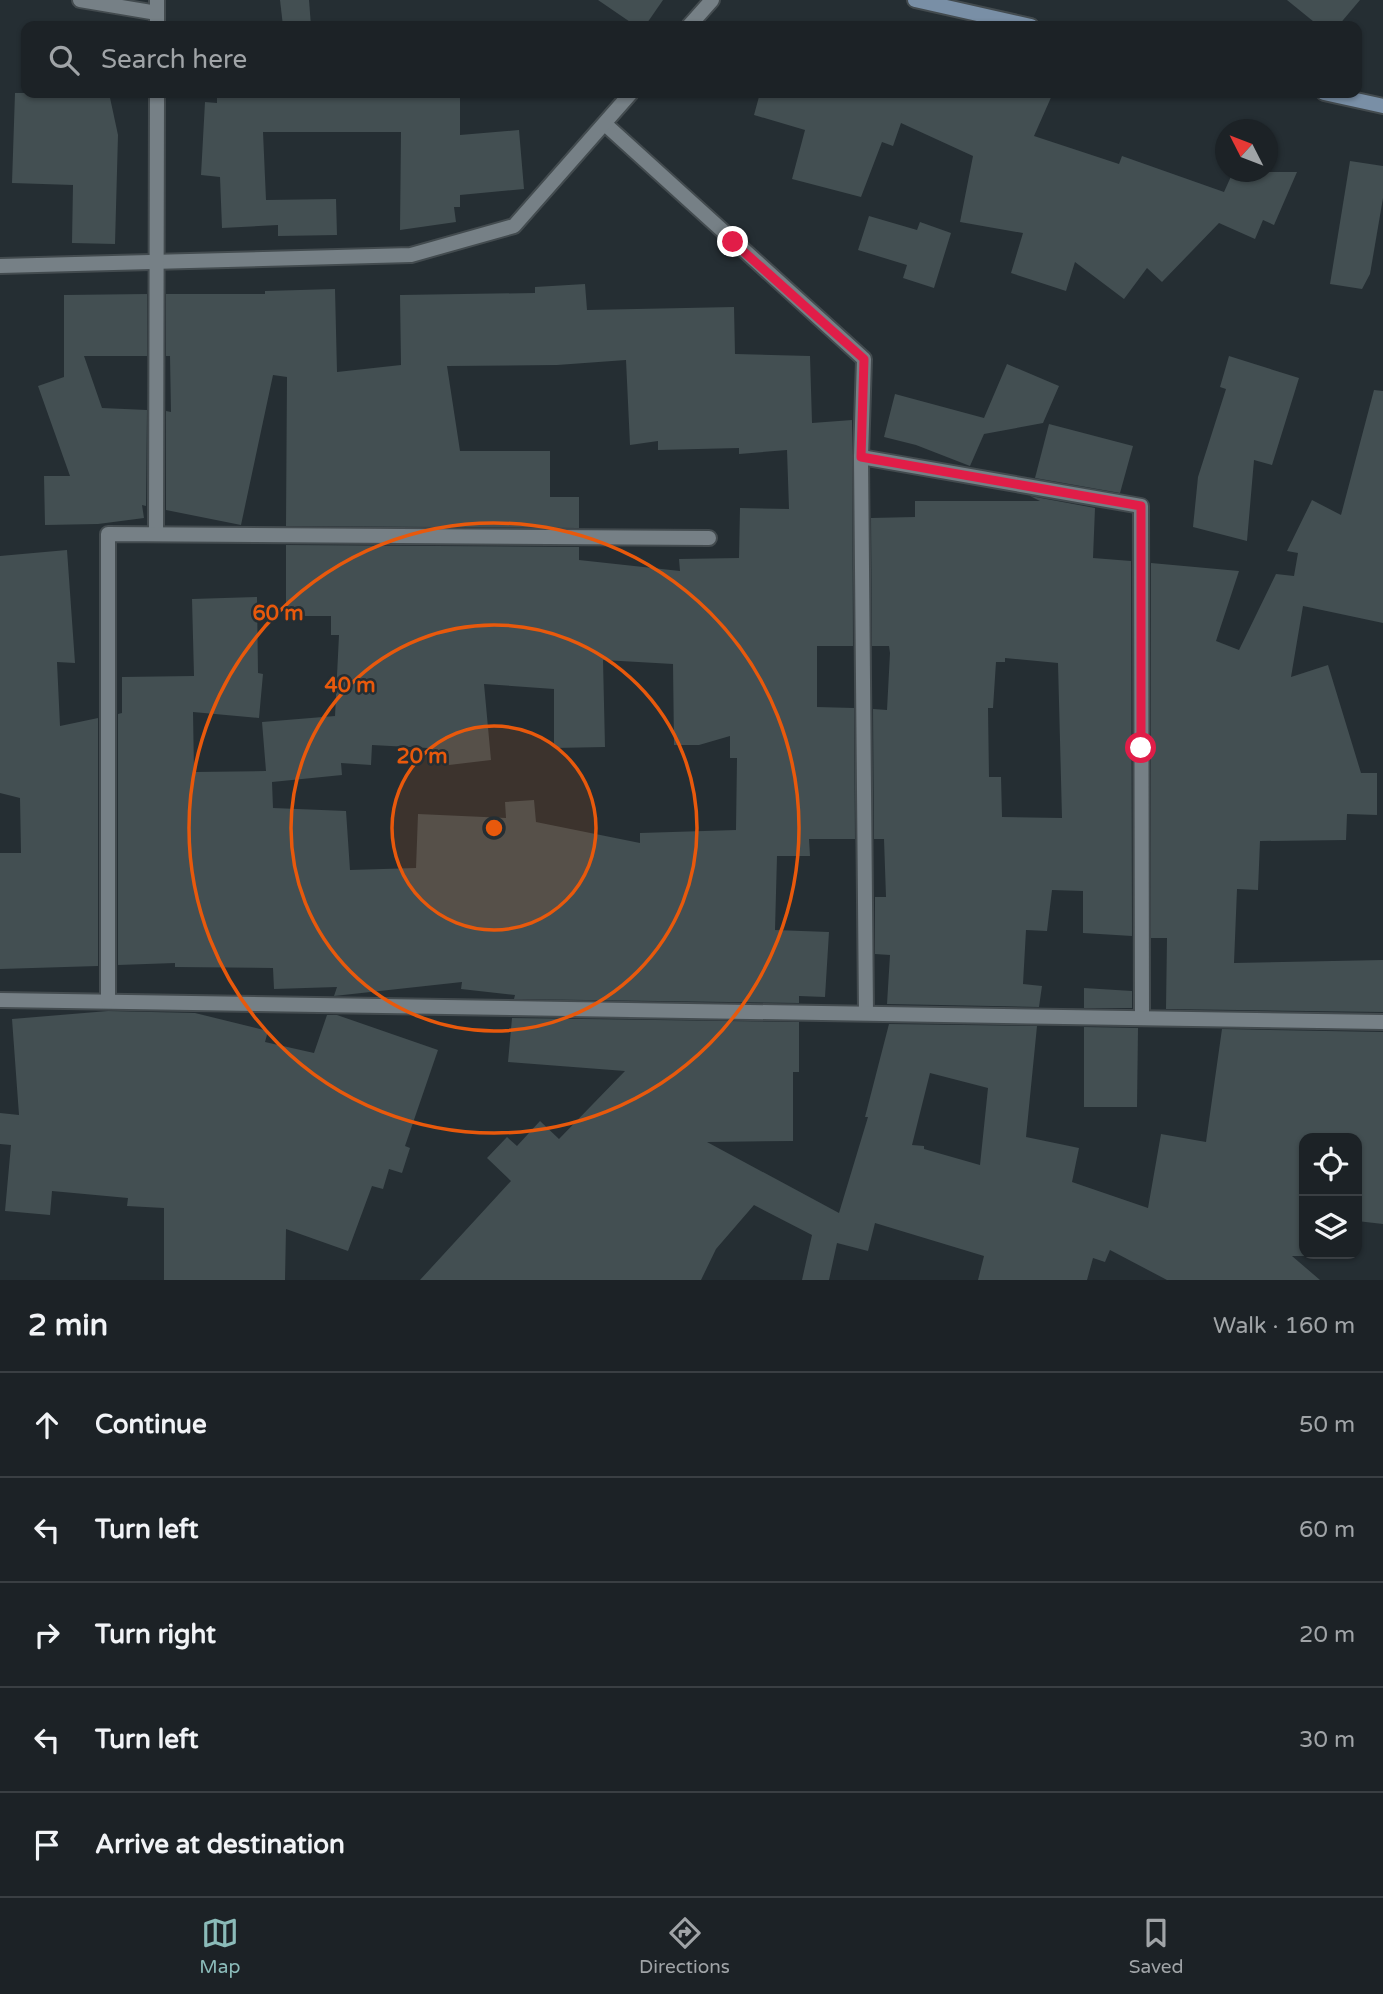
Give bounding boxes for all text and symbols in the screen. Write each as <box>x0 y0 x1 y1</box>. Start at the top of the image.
search box <box>21 21 1362 98</box>
icon: search <box>45 41 83 79</box>
text: Search here <box>101 44 247 75</box>
north arrow <box>1215 119 1278 182</box>
route end <box>717 226 748 257</box>
text: 60 m <box>252 601 304 626</box>
text: 40 m <box>324 673 376 698</box>
route start <box>1125 732 1156 763</box>
text: 20 m <box>396 744 448 769</box>
centre of rings <box>482 816 506 840</box>
map controls <box>1299 1133 1362 1259</box>
button: locate <box>1299 1133 1362 1196</box>
button: layers <box>1299 1196 1362 1259</box>
text: 2 min <box>28 1307 108 1344</box>
text: Walk · 160 m <box>1213 1312 1355 1340</box>
icon: ahead <box>28 1406 66 1444</box>
text: Continue <box>95 1409 207 1440</box>
text: 50 m <box>1299 1411 1355 1439</box>
icon: left <box>28 1511 66 1549</box>
text: Turn left <box>95 1514 198 1545</box>
text: 60 m <box>1299 1516 1355 1544</box>
icon: right <box>28 1616 66 1654</box>
text: Turn right <box>95 1619 216 1650</box>
text: 20 m <box>1299 1621 1355 1649</box>
icon: left <box>28 1721 66 1759</box>
text: Turn left <box>95 1724 198 1755</box>
text: 30 m <box>1299 1726 1355 1754</box>
icon: arrive <box>28 1826 66 1864</box>
text: Arrive at destination <box>95 1829 345 1860</box>
tab: Map <box>199 1914 240 1978</box>
tab: Directions <box>639 1914 730 1978</box>
tab: Saved <box>1129 1914 1184 1978</box>

